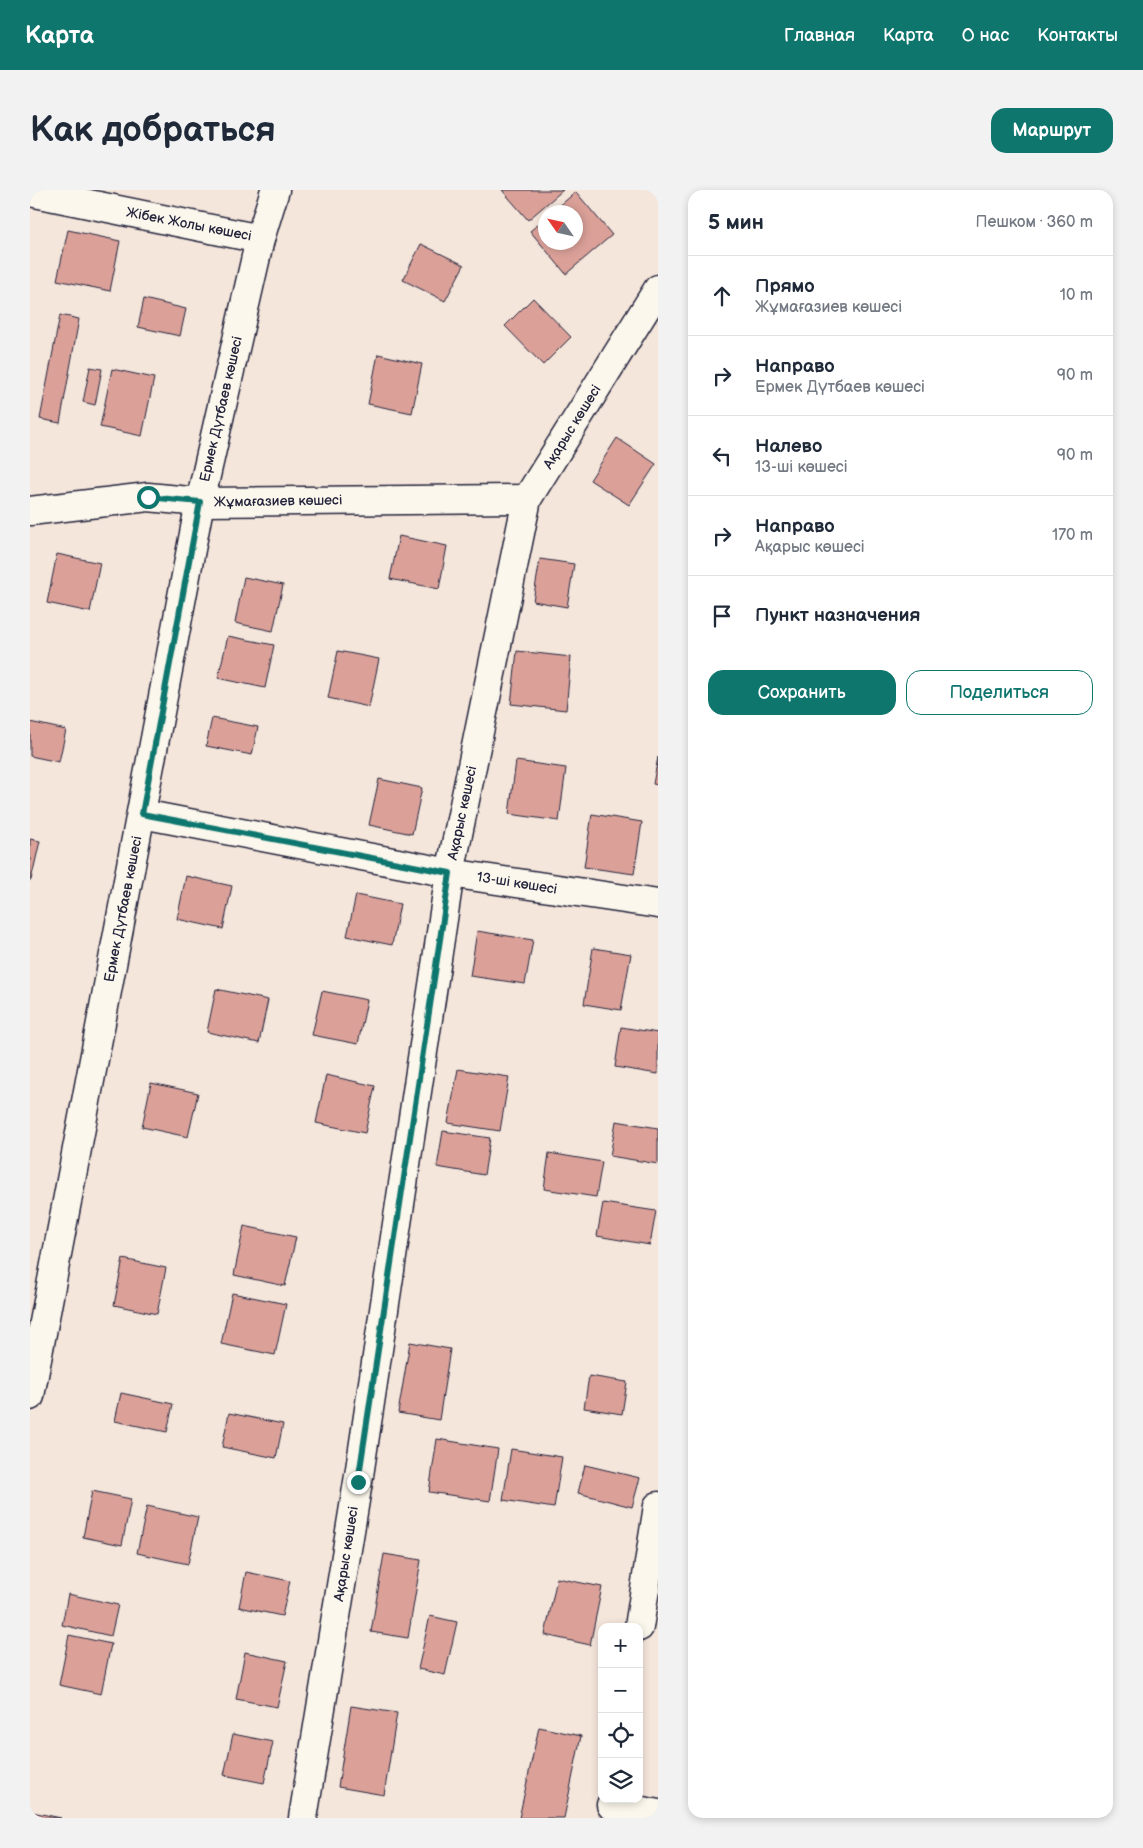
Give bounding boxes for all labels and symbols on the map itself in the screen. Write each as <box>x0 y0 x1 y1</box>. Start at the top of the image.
street label: Жібек Жолы көшесі <box>125 203 253 245</box>
north arrow <box>538 205 583 250</box>
street label: Ермек Дүтбаев көшесi <box>196 335 246 483</box>
street label: Ақарыс көшесi <box>539 382 605 473</box>
route start <box>137 486 160 509</box>
street label: Жұмағазиев көшесі <box>213 491 343 511</box>
street label: Ақарыс көшесi <box>444 764 480 863</box>
street label: Ермек Дүтбаев көшесi <box>100 834 146 984</box>
street label: 13-ші көшесi <box>476 868 558 898</box>
route end <box>347 1471 370 1494</box>
street label: Ақарыс көшесi <box>330 1505 362 1604</box>

